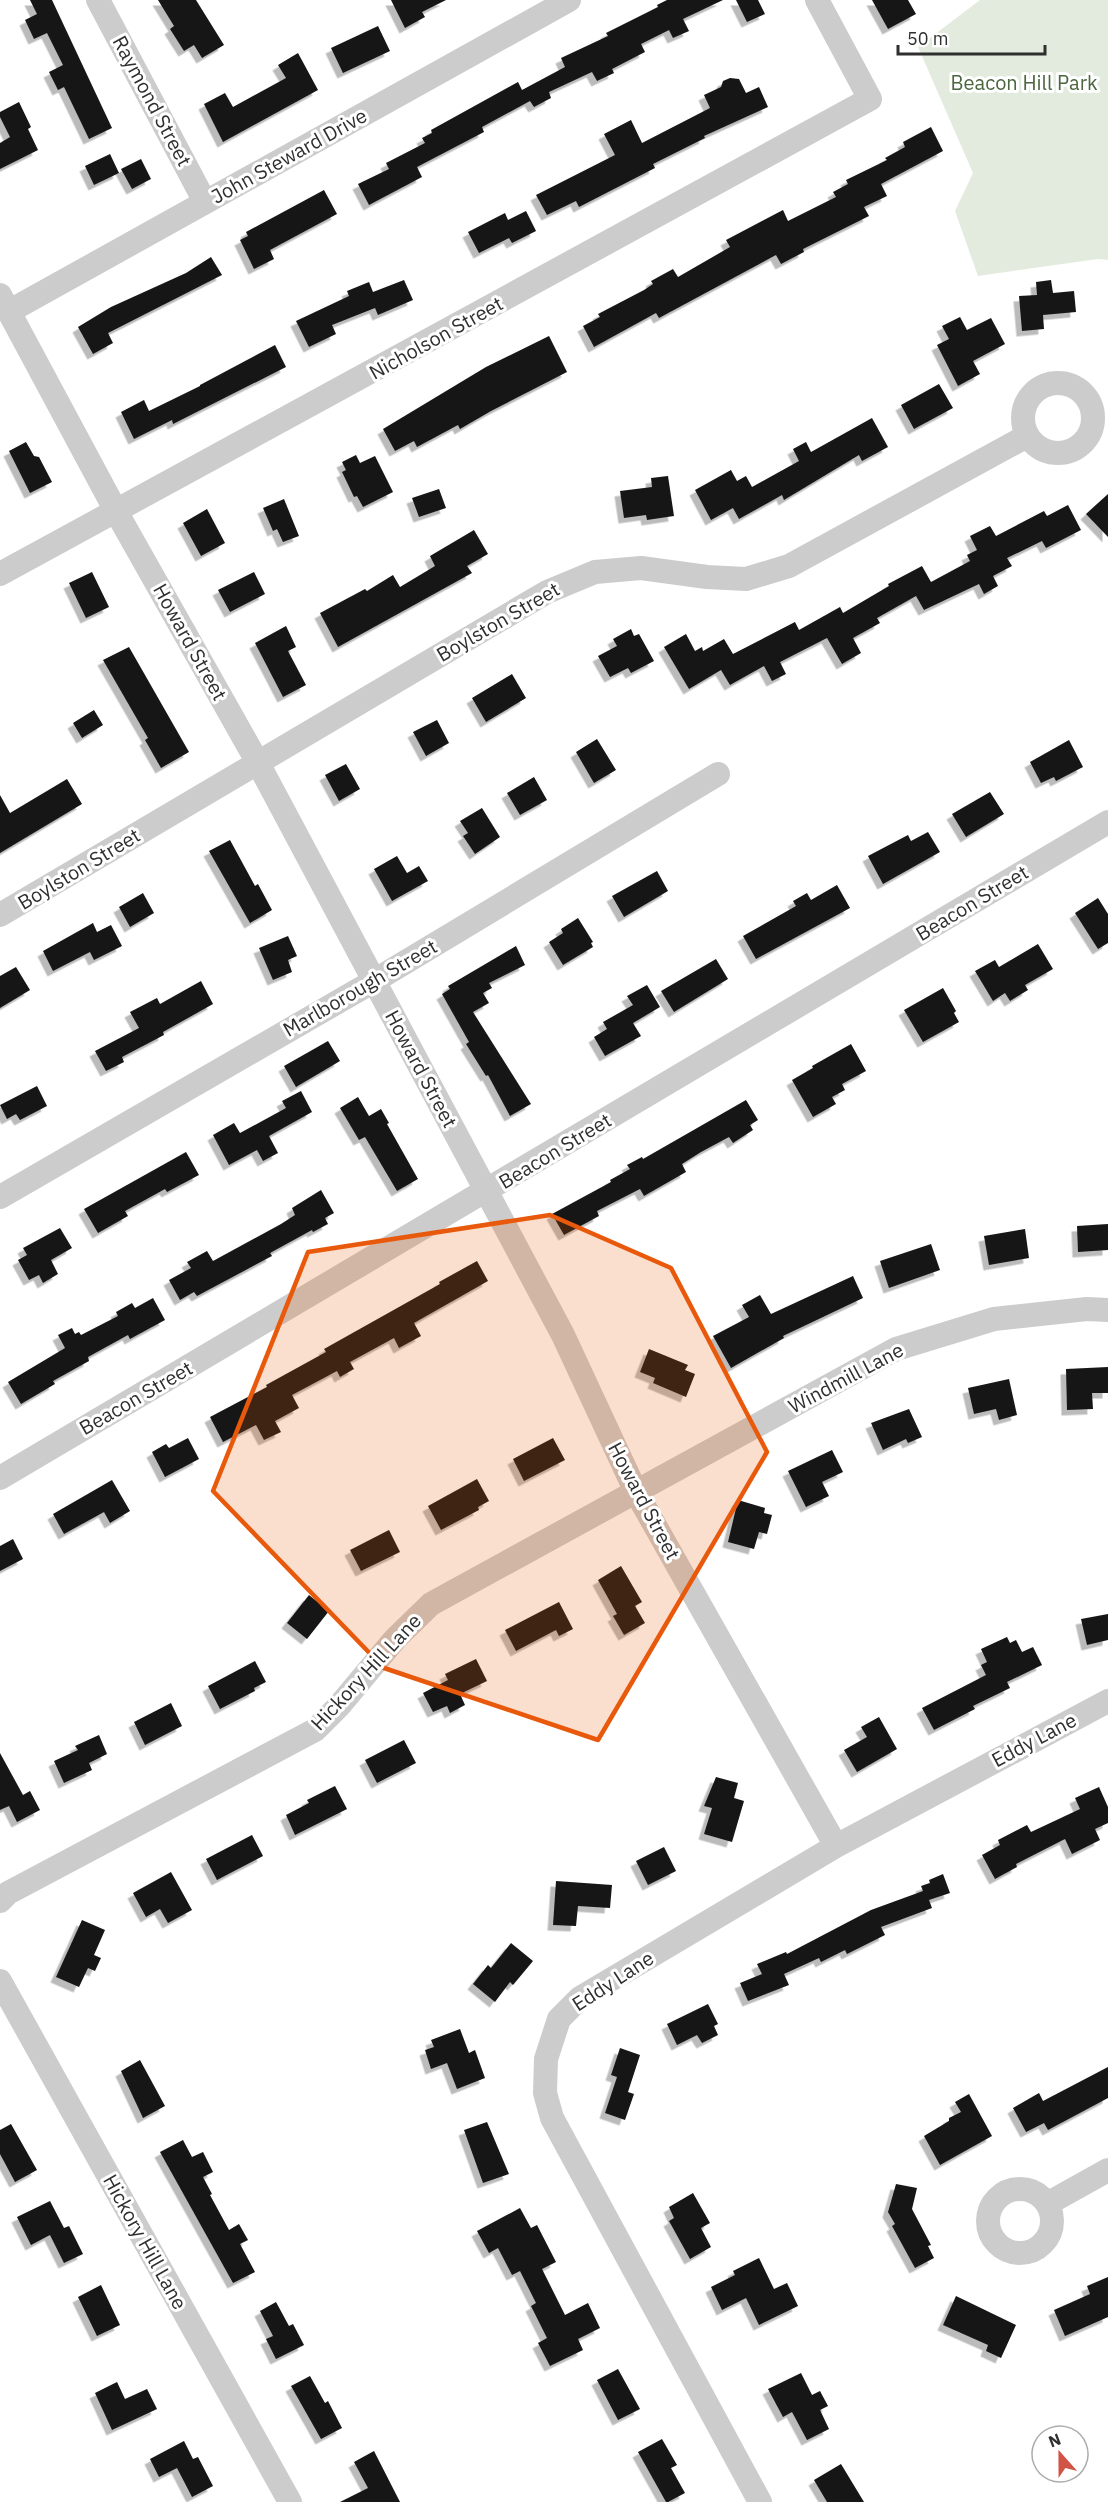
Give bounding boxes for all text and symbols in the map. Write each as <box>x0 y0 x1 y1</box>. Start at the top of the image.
scale bar <box>898 18 1045 56</box>
text: 50 m <box>907 27 949 50</box>
street label: Raymond Street <box>107 31 198 171</box>
park label: Beacon Hill Park <box>950 69 1098 96</box>
street label: John Steward Drive <box>206 102 371 210</box>
street label: Nicholson Street <box>364 290 508 386</box>
street label: Boylston Street <box>431 575 564 668</box>
street label: Howard Street <box>147 579 234 705</box>
street label: Boylston Street <box>13 821 145 916</box>
street label: Beacon Street <box>910 858 1033 947</box>
street label: Marlborough Street <box>278 932 442 1043</box>
street label: Howard Street <box>379 1005 464 1132</box>
street label: Beacon Street <box>493 1106 616 1195</box>
street label: Windmill Lane <box>783 1336 908 1419</box>
street label: Beacon Street <box>74 1354 197 1441</box>
street label: Howard Street <box>602 1437 687 1564</box>
street label: Hickory Hill Lane <box>304 1607 427 1736</box>
street label: Eddy Lane <box>987 1706 1081 1773</box>
street label: Eddy Lane <box>567 1944 659 2017</box>
street label: Hickory Hill Lane <box>97 2169 194 2314</box>
north arrow <box>1030 2424 1090 2484</box>
text: N <box>1046 2429 1064 2451</box>

